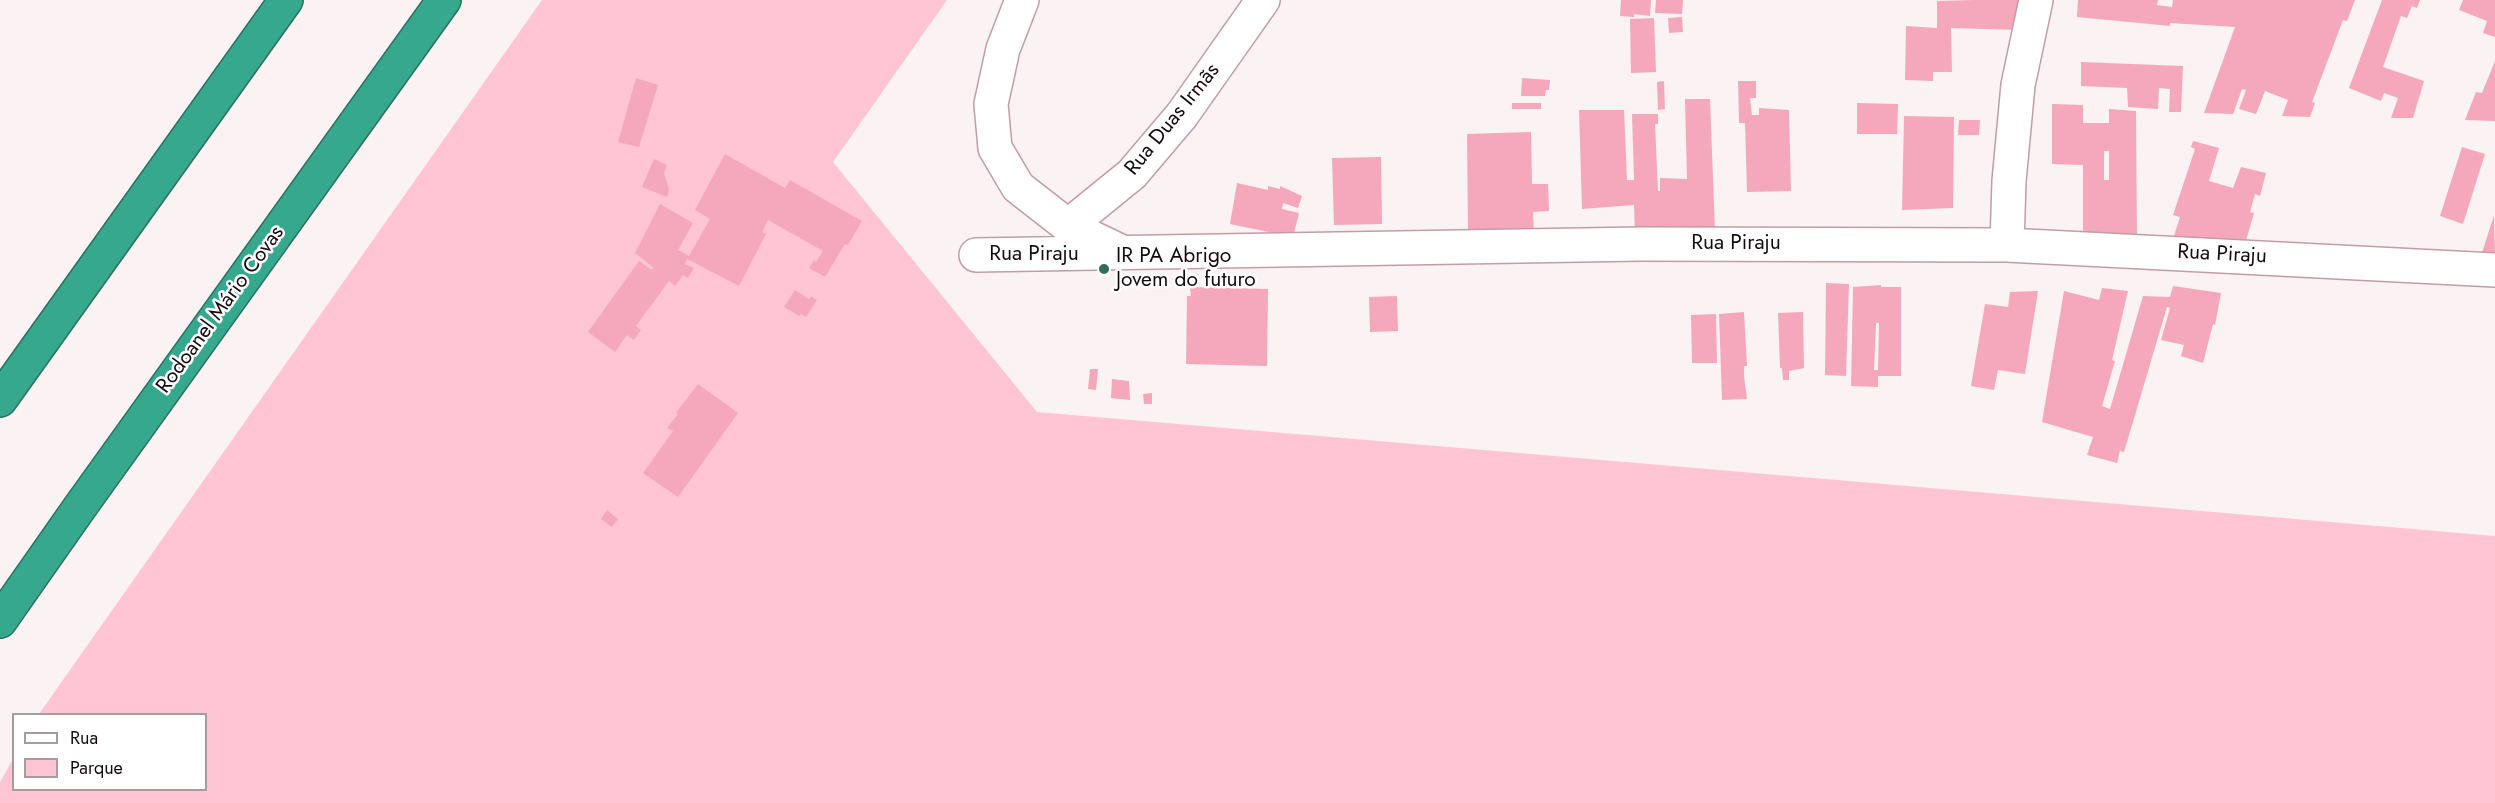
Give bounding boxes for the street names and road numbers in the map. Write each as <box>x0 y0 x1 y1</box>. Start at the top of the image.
street label: Rua Duas Irmãs <box>1120 59 1226 181</box>
street label: Rodoanel Mário Covas <box>152 221 290 399</box>
street label: Rua Piraju <box>1691 231 1781 257</box>
street label: Rua Piraju <box>2177 240 2267 270</box>
street label: Rua Piraju <box>989 242 1079 268</box>

